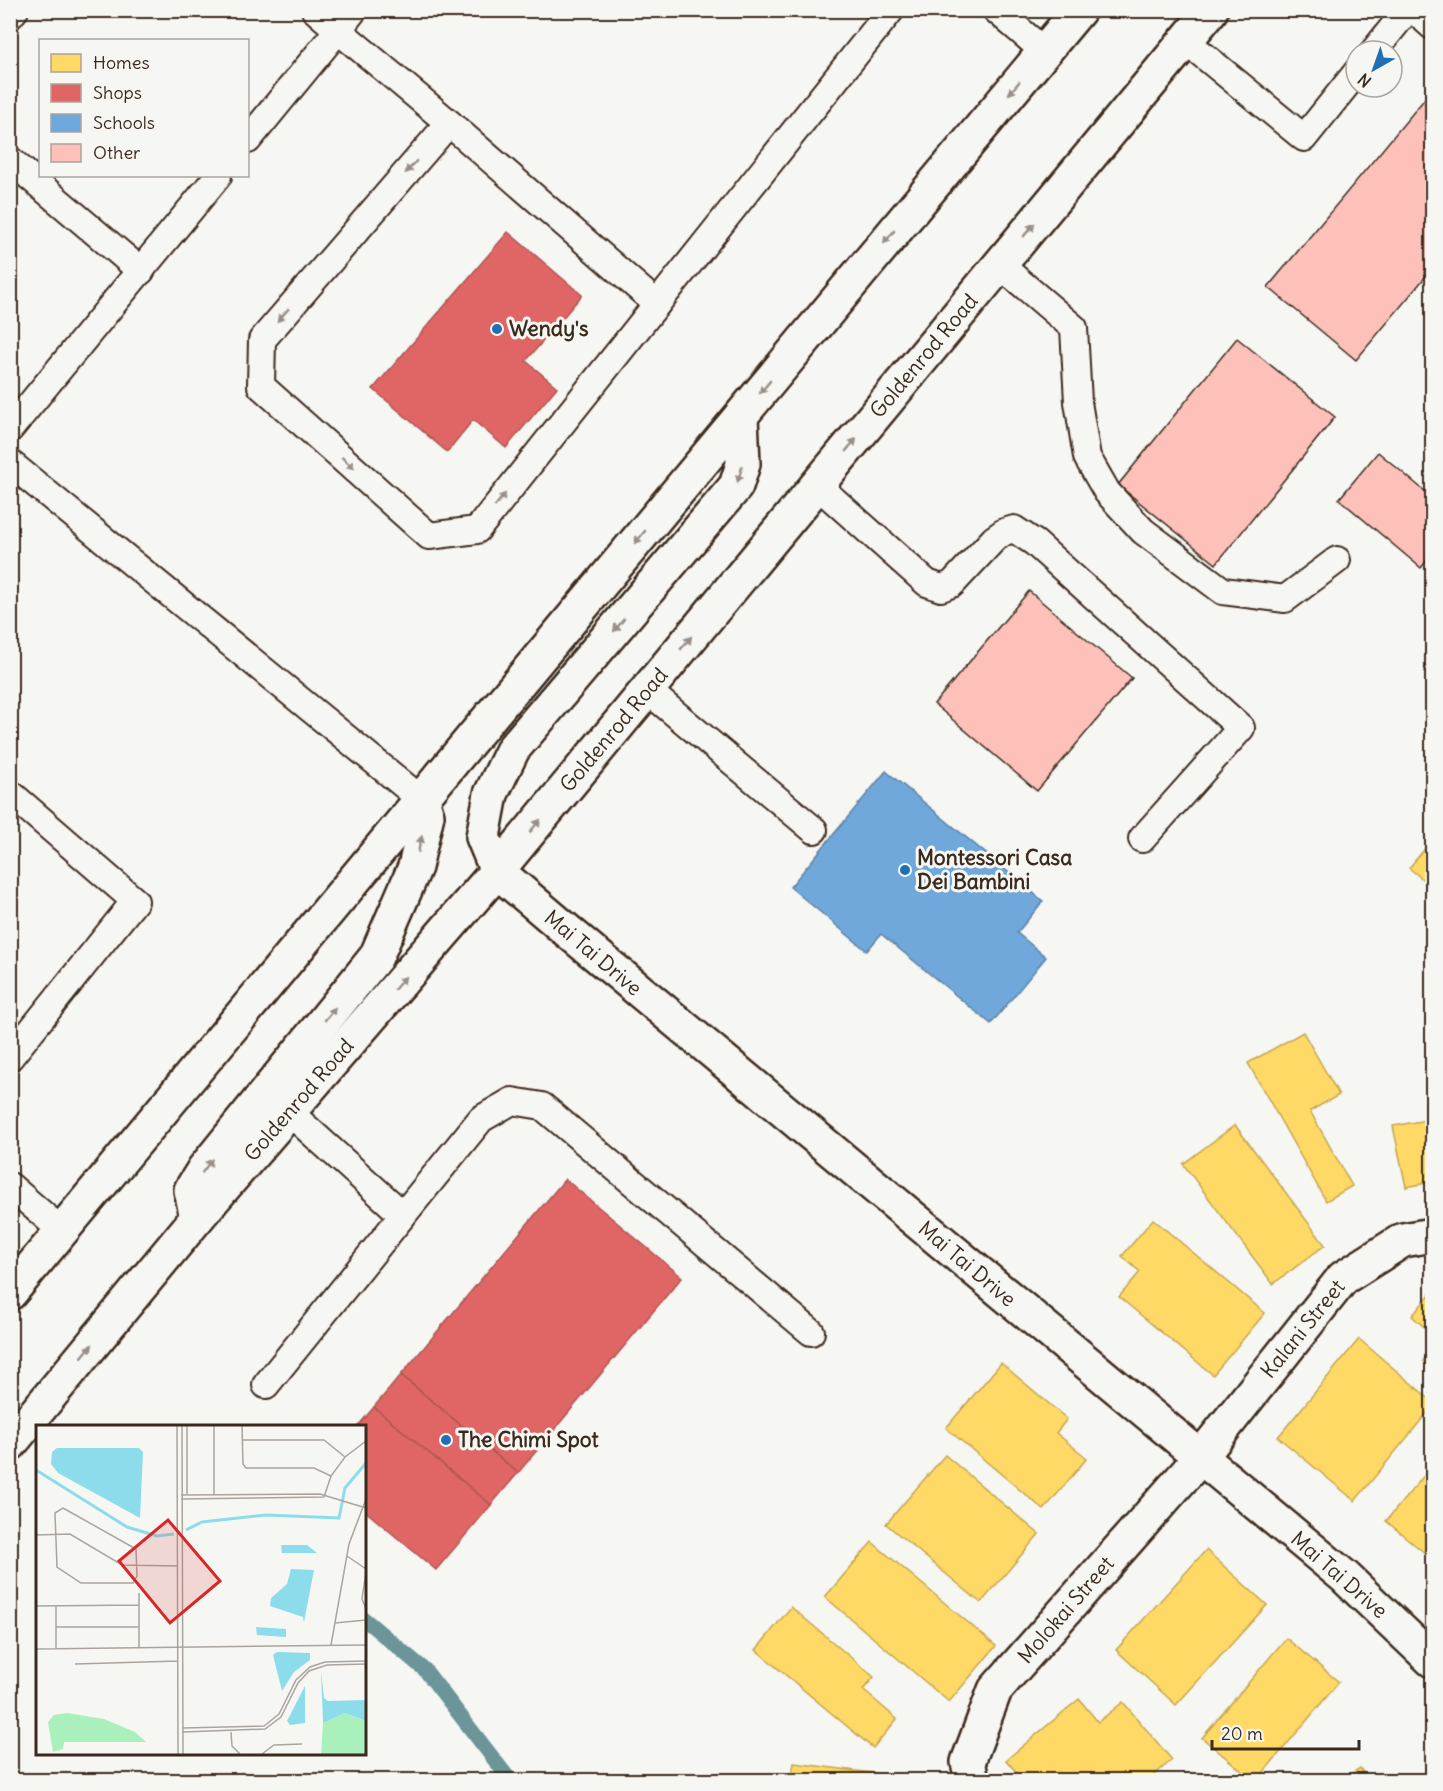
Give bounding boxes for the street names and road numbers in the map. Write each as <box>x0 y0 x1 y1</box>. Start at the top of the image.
street label: Goldenrod Road <box>864 288 984 423</box>
street label: Goldenrod Road <box>554 662 674 797</box>
street label: Mai Tai Drive <box>539 904 648 1001</box>
street label: Goldenrod Road <box>238 1033 359 1167</box>
street label: Mai Tai Drive <box>913 1215 1022 1312</box>
street label: Kalani Street <box>1255 1274 1351 1384</box>
street label: Mai Tai Drive <box>1285 1525 1393 1624</box>
street label: Molokai Street <box>1012 1550 1120 1669</box>

